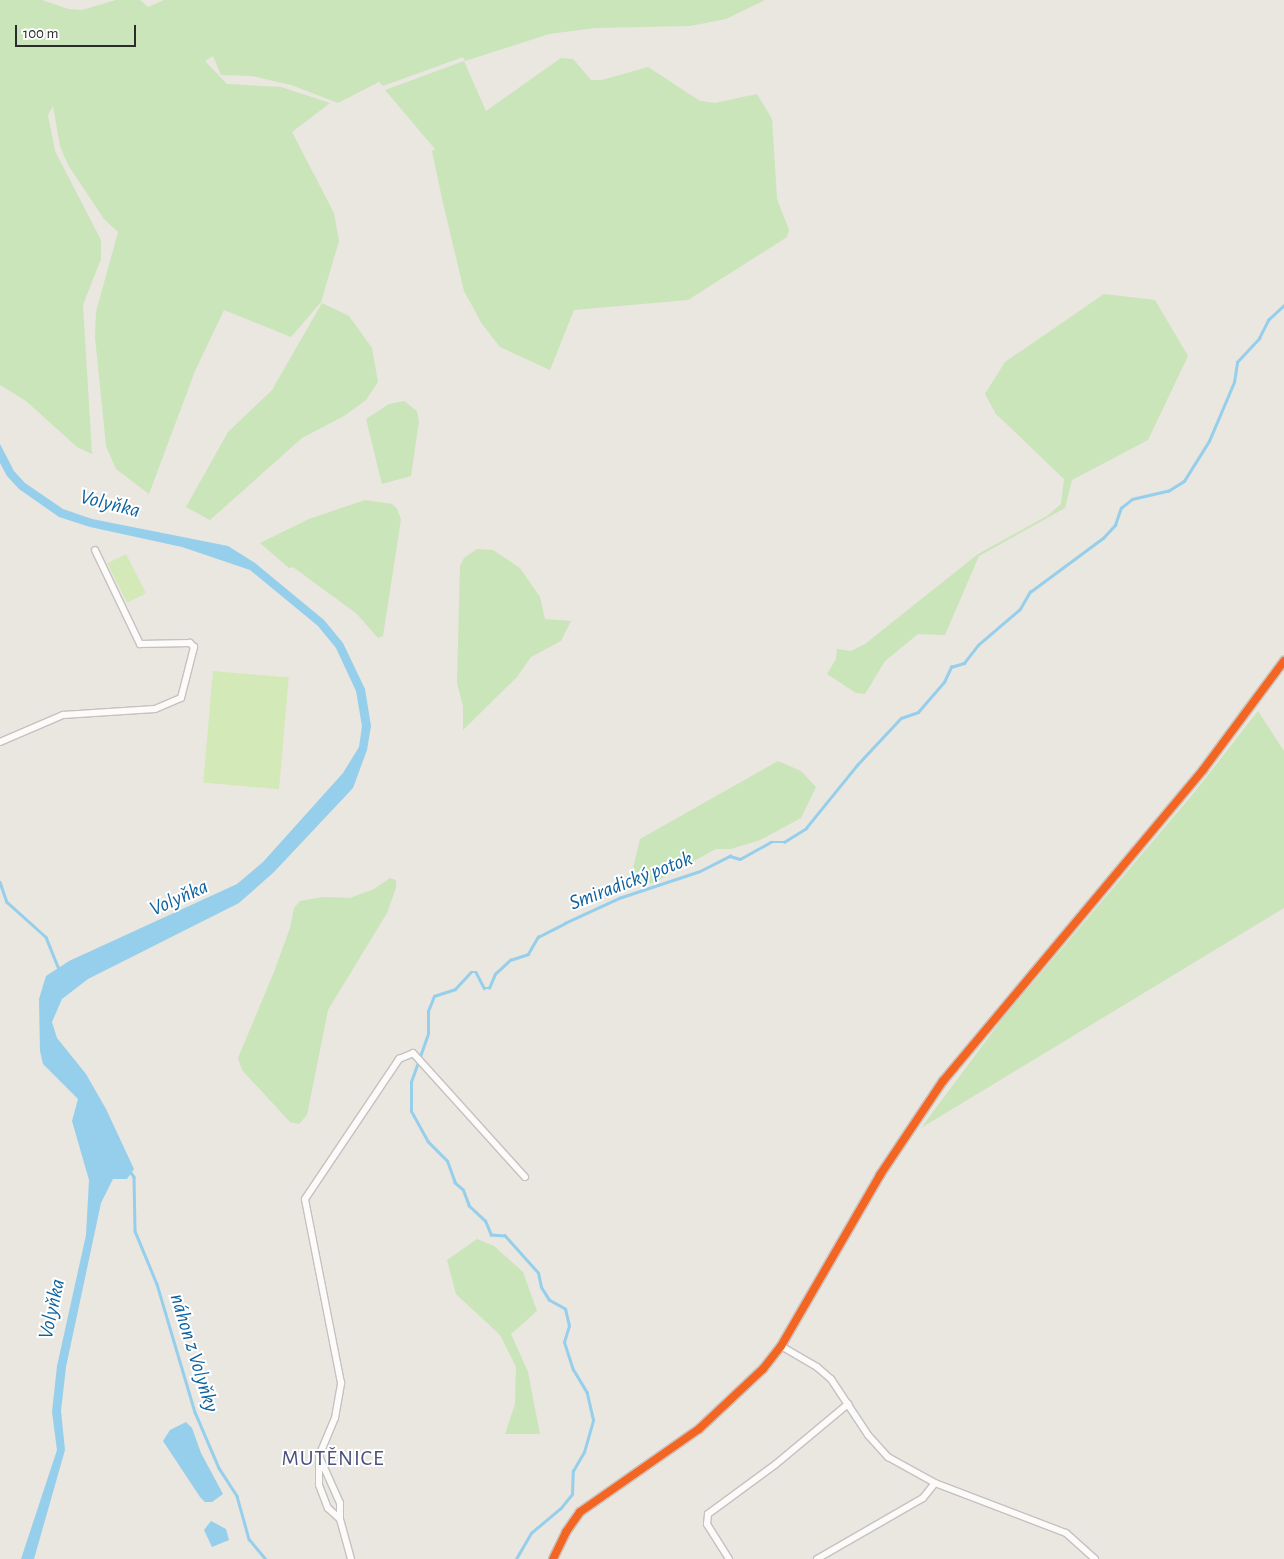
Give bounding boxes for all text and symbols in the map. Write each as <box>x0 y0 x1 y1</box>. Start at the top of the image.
scale bar <box>18 15 139 47</box>
text: 100 m <box>23 26 58 41</box>
water label: Volyňka <box>77 484 143 524</box>
water label: Smiradický potok <box>566 846 696 916</box>
water label: Volyňka <box>146 874 212 922</box>
water label: Volyňka <box>33 1277 71 1341</box>
water label: náhon z Volyňky <box>164 1291 224 1415</box>
district label: MUTĚNICE <box>280 1446 386 1472</box>

